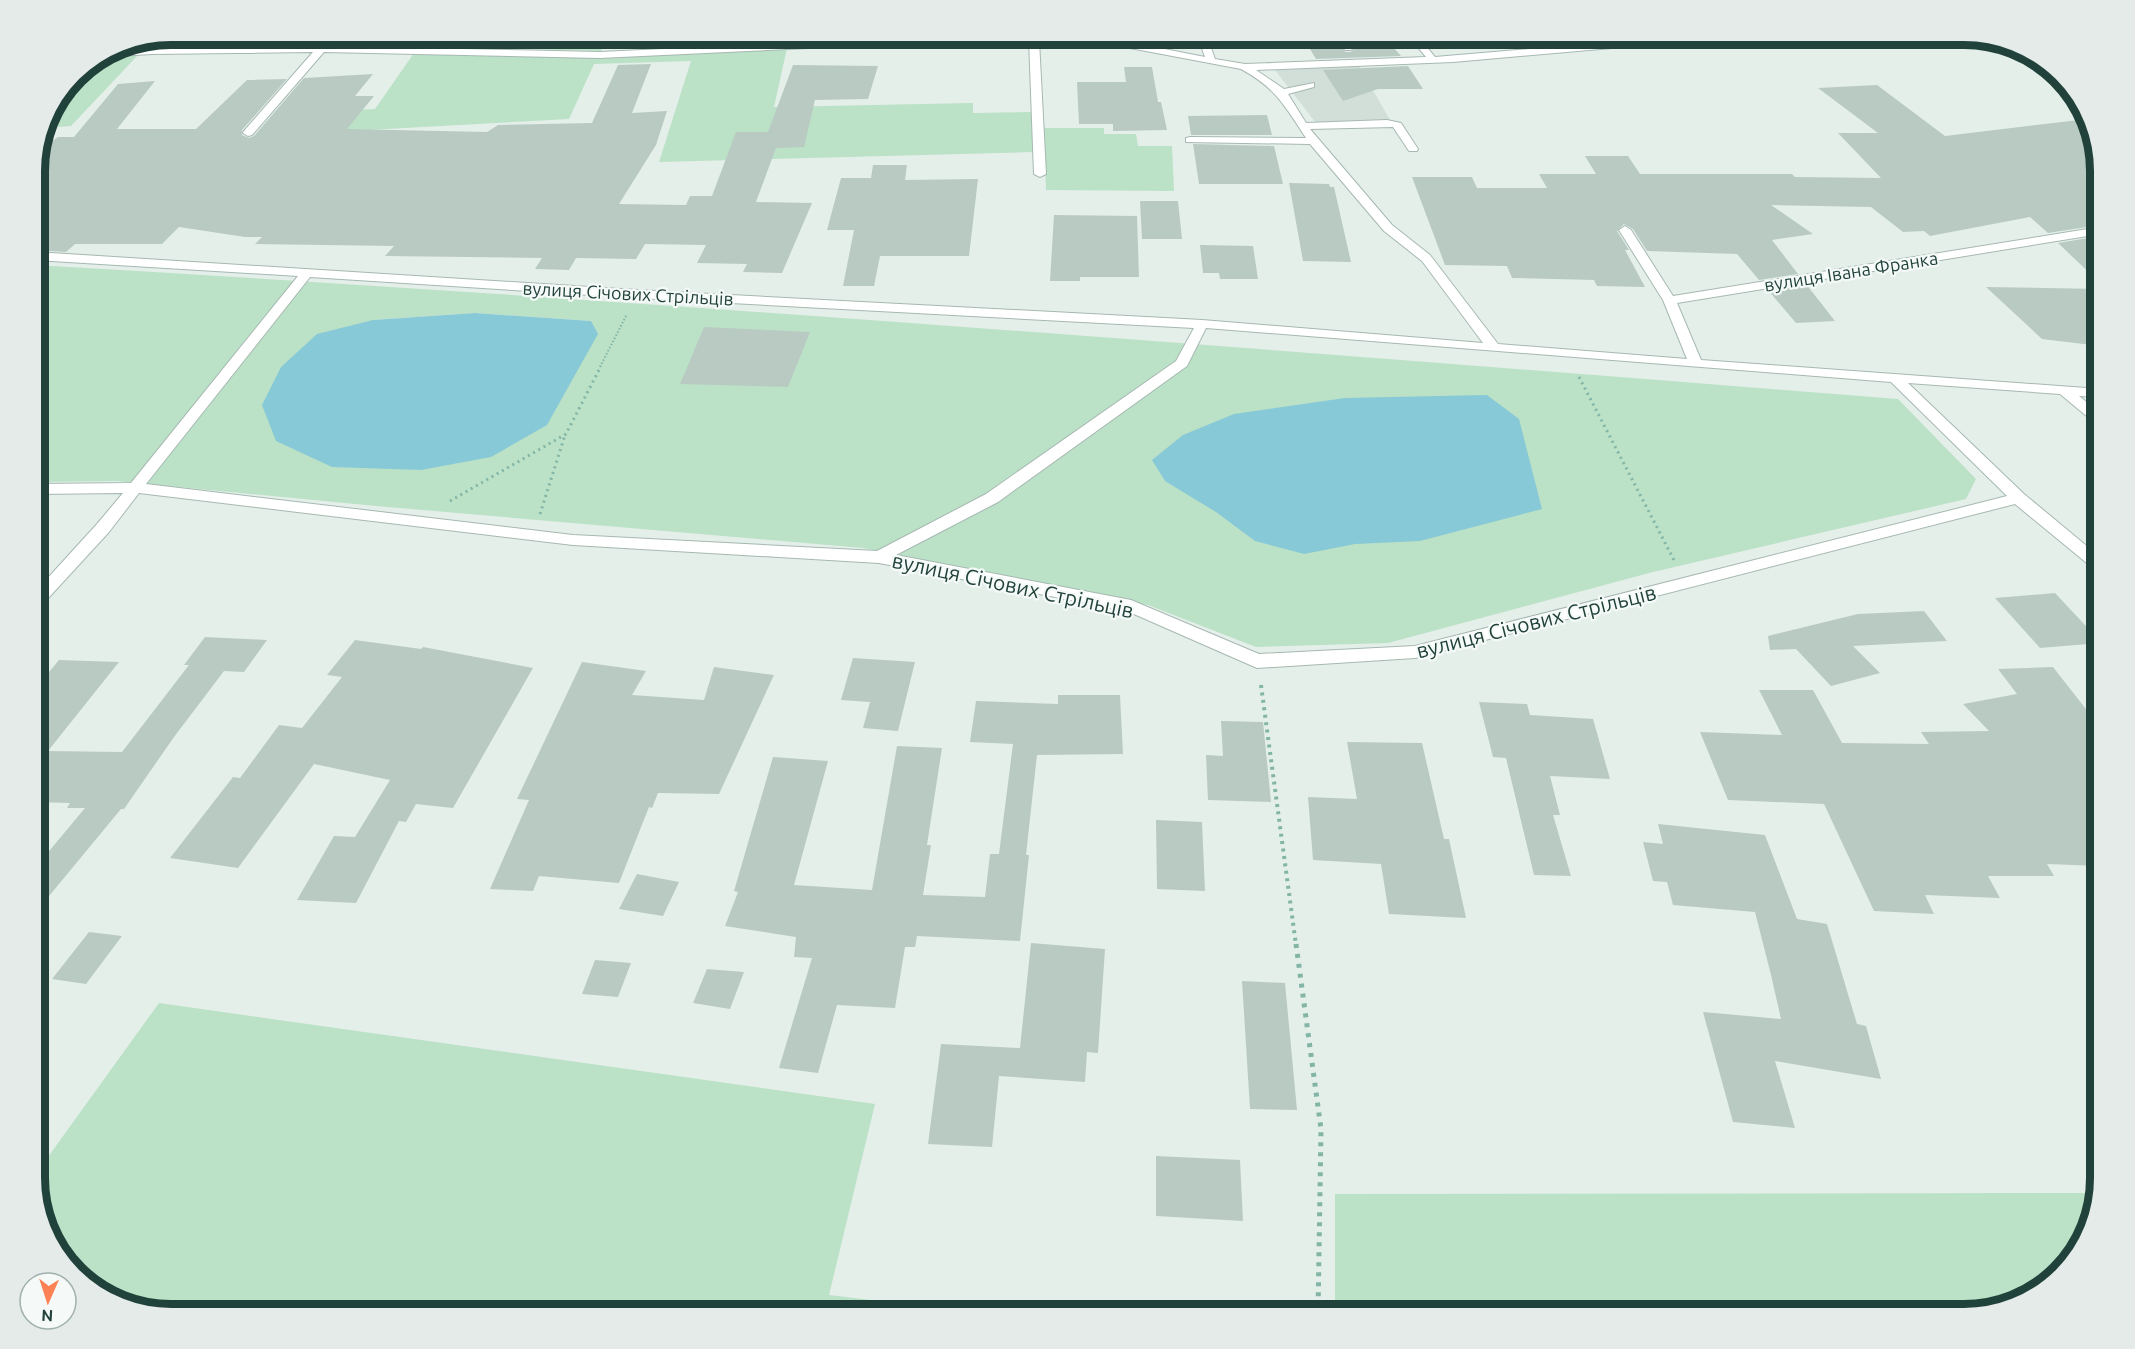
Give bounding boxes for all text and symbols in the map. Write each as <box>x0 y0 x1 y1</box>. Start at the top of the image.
street label: вулиця Івана Франка <box>1763 247 1939 295</box>
street label: вулиця Січових Стрільців <box>522 277 734 309</box>
street label: вулиця Січових Стрільців <box>890 548 1136 622</box>
street label: вулиця Січових Стрільців <box>1414 580 1658 662</box>
north arrow <box>18 1271 78 1331</box>
text: N <box>41 1307 54 1325</box>

